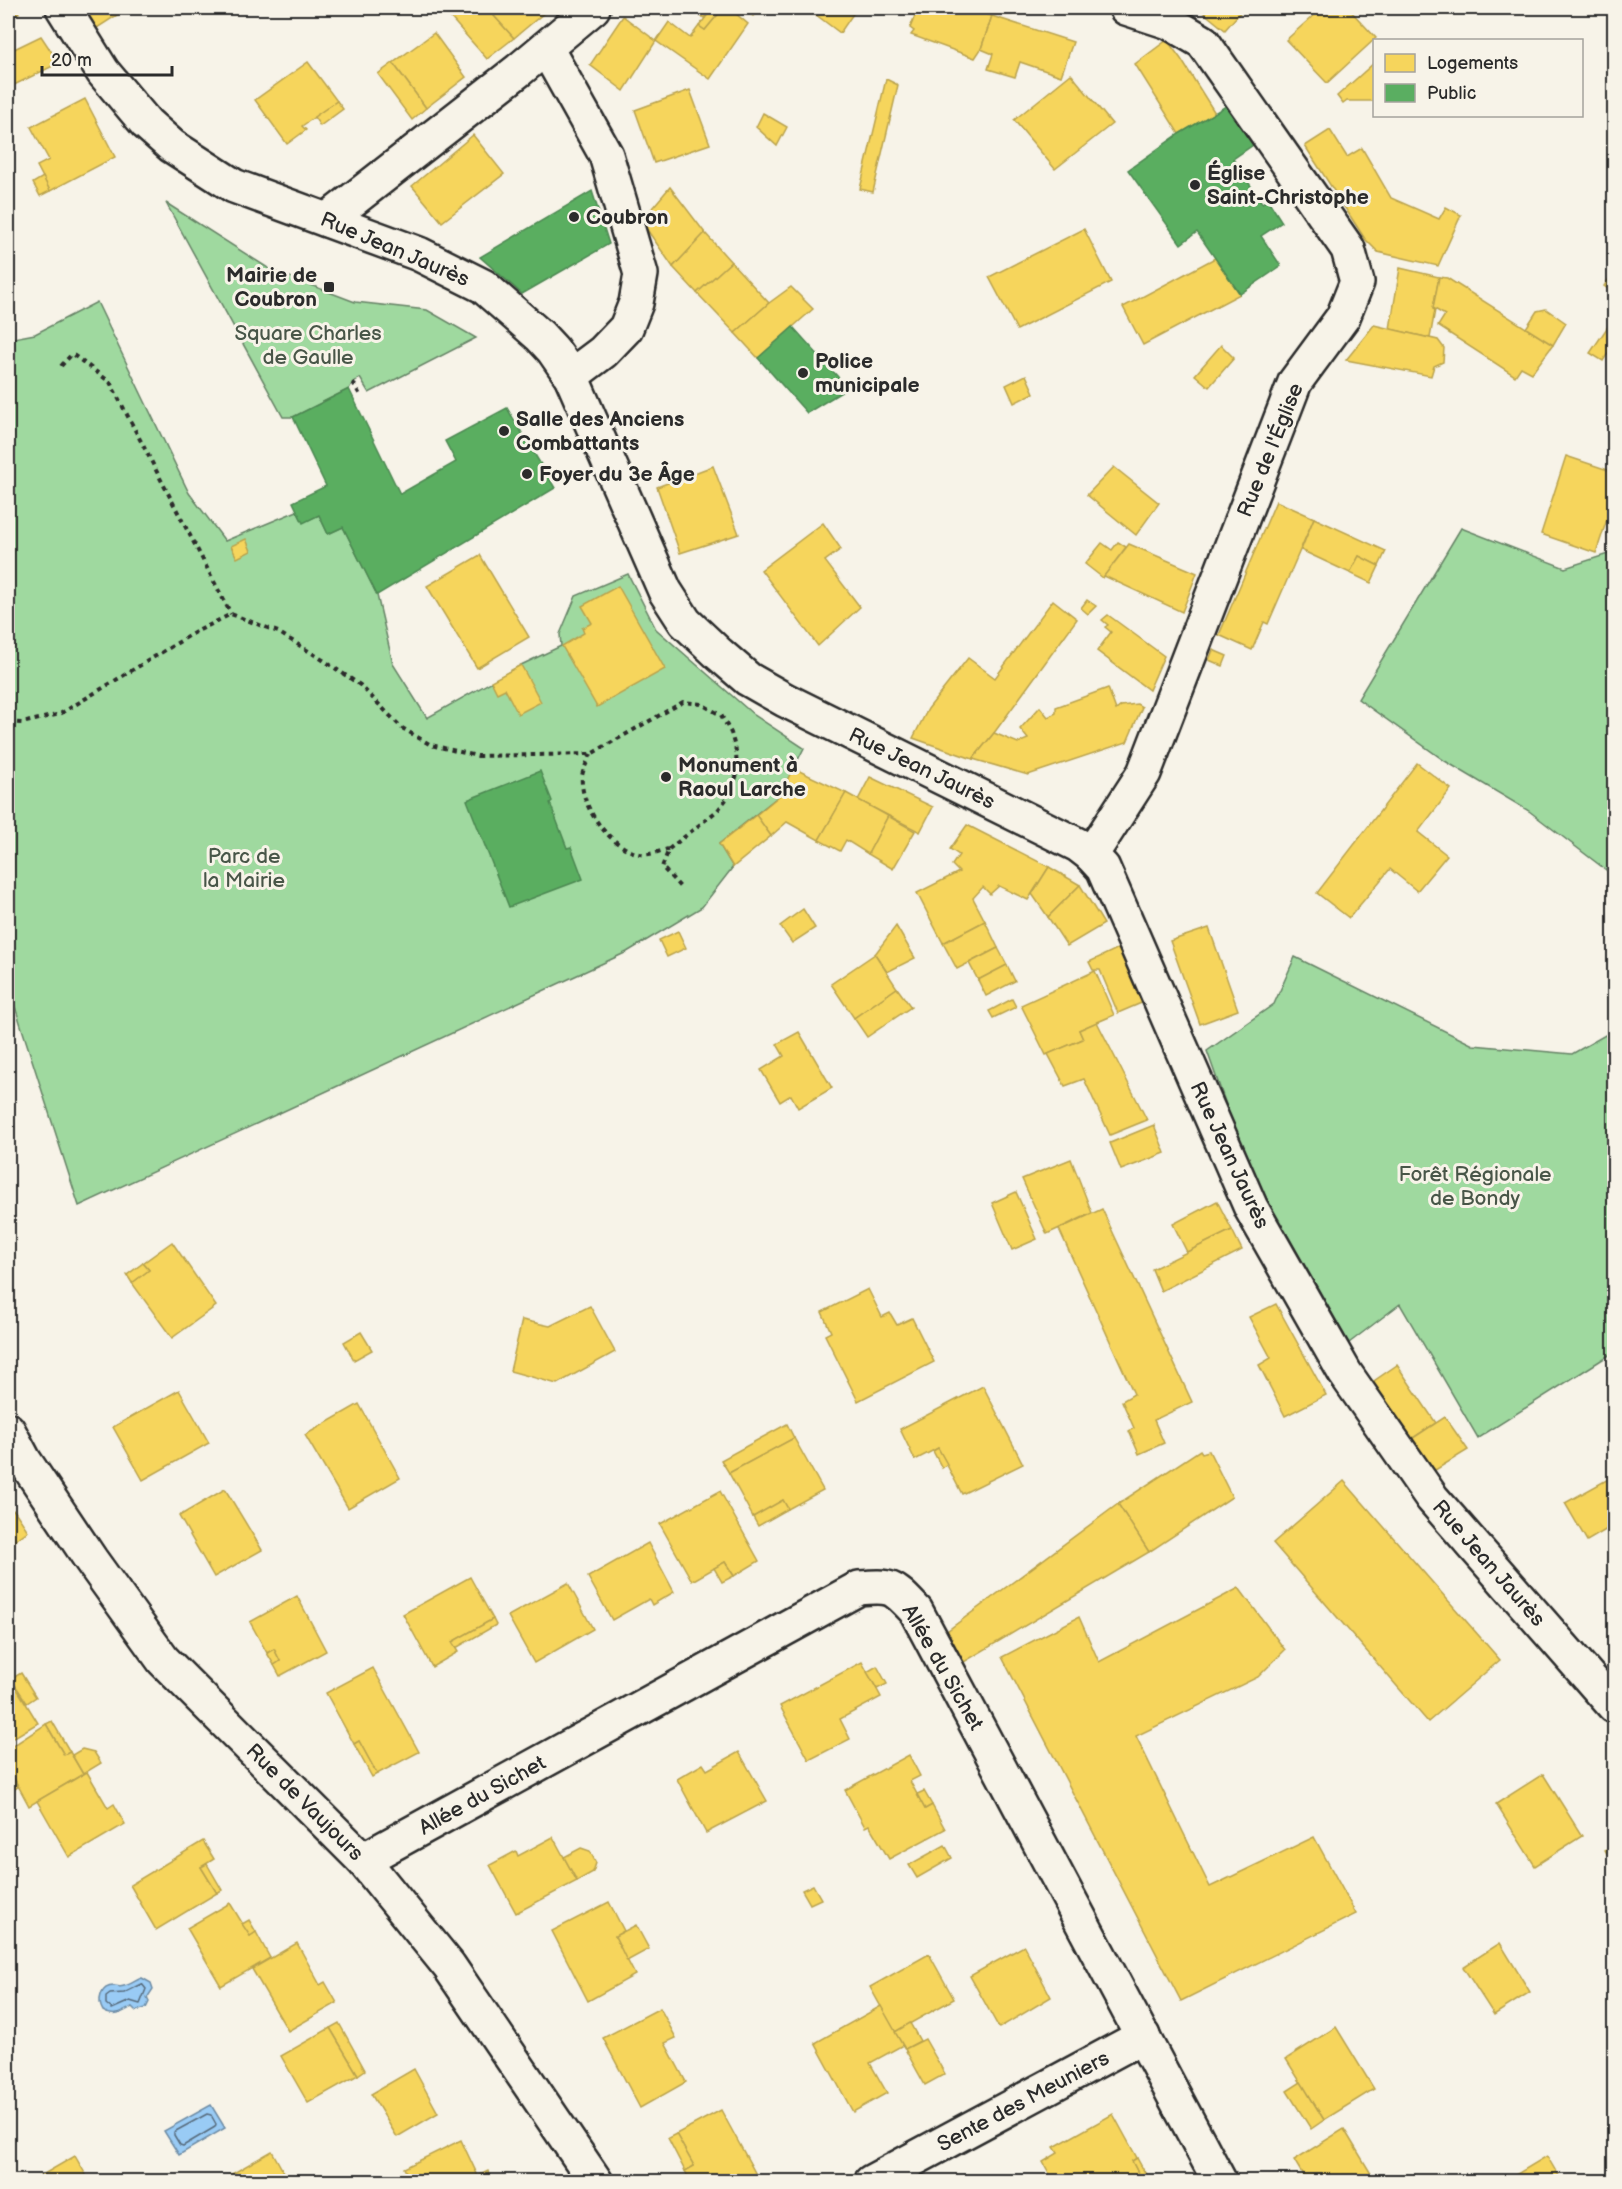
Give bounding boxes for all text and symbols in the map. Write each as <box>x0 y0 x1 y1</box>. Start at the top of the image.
scale bar <box>42 39 172 77</box>
legend <box>1373 39 1583 117</box>
text: 20 m <box>51 50 92 71</box>
text: Logements <box>1427 53 1518 74</box>
text: Public <box>1427 83 1476 104</box>
place label: Église Saint-Christophe <box>1207 160 1369 210</box>
marker: Église Saint-Christophe <box>1188 178 1202 192</box>
place label: Coubron <box>586 205 669 230</box>
street label: Rue Jean Jaurès <box>317 207 473 292</box>
marker: Coubron <box>567 210 581 224</box>
place label: Mairie de Coubron <box>226 263 317 312</box>
marker: Mairie de Coubron <box>322 280 336 294</box>
park label: Square Charles de Gaulle <box>234 321 382 370</box>
place label: Police municipale <box>815 349 920 398</box>
marker: Police municipale <box>796 366 810 380</box>
street label: Rue de l'Église <box>1232 380 1309 521</box>
place label: Salle des Anciens Combattants <box>516 407 684 456</box>
marker: Salle des Anciens Combattants <box>497 424 511 438</box>
place label: Foyer du 3e Âge <box>539 460 695 487</box>
marker: Foyer du 3e Âge <box>520 467 534 481</box>
street label: Rue Jean Jaurès <box>845 722 999 815</box>
place label: Monument à Raoul Larche <box>678 753 806 802</box>
marker: Monument à Raoul Larche <box>659 770 673 784</box>
park label: Parc de la Mairie <box>203 844 285 893</box>
street label: Rue Jean Jaurès <box>1185 1078 1275 1233</box>
park label: Forêt Régionale de Bondy <box>1399 1162 1551 1211</box>
street label: Rue Jean Jaurès <box>1427 1495 1550 1632</box>
street label: Allée du Sichet <box>896 1600 989 1735</box>
street label: Rue de Vaujours <box>241 1739 368 1866</box>
street label: Allée du Sichet <box>414 1750 550 1841</box>
street label: Sente des Meuniers <box>933 2046 1113 2157</box>

